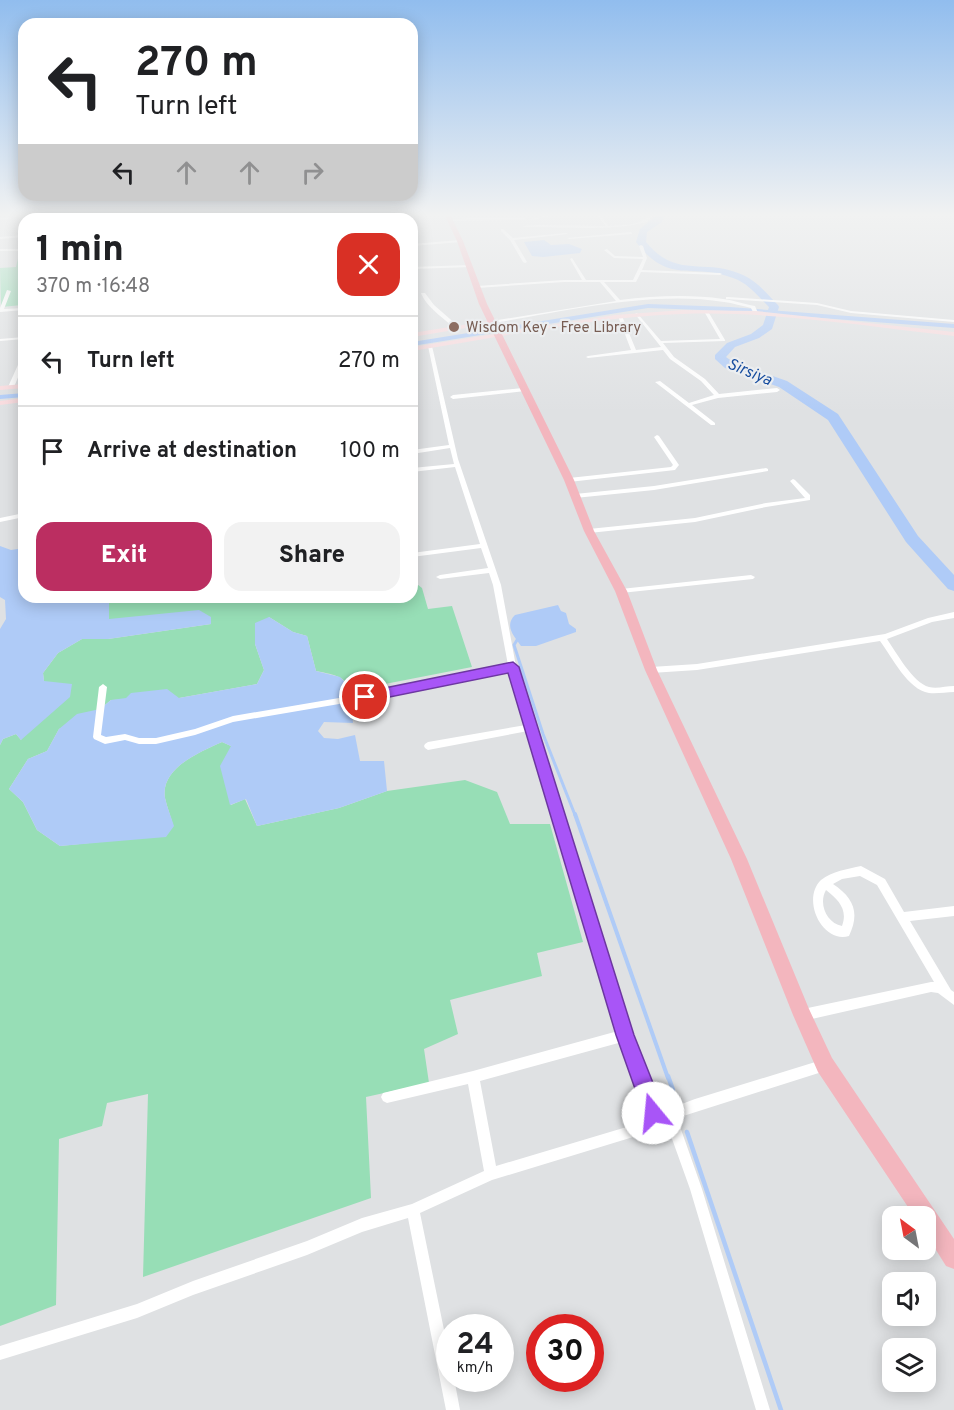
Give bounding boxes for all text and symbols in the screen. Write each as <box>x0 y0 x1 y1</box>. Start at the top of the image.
text: 270 m <box>135 38 258 91</box>
icon: left <box>36 42 114 120</box>
text: Turn left <box>135 90 237 124</box>
icon: left <box>107 156 140 189</box>
icon: ahead <box>170 156 203 189</box>
icon: ahead <box>233 156 266 189</box>
icon: right <box>296 156 329 189</box>
text: 1 min <box>36 228 124 274</box>
button: close <box>337 233 400 296</box>
text: 370 m · 16:48 <box>36 274 150 300</box>
place label: Wisdom Key - Free Library <box>466 319 641 338</box>
marker: Wisdom Key - Free Library <box>447 320 461 334</box>
icon: left <box>36 345 69 378</box>
text: Turn left <box>87 348 175 375</box>
text: 270 m <box>338 348 400 375</box>
water label: Sirsiya <box>724 355 775 391</box>
icon: arrive <box>36 435 69 468</box>
text: Arrive at destination <box>87 438 297 465</box>
text: 100 m <box>340 438 400 465</box>
button: Exit <box>36 522 212 591</box>
button: Share <box>224 522 400 591</box>
pin <box>339 671 390 722</box>
icon: arrive <box>348 680 381 713</box>
position arrow <box>621 1081 685 1145</box>
north arrow <box>882 1206 936 1260</box>
map controls <box>882 1206 936 1392</box>
button: sound <box>882 1272 936 1326</box>
speed limit sign: 30 <box>526 1314 604 1392</box>
text: 24 <box>456 1327 494 1364</box>
button: layers <box>882 1338 936 1392</box>
text: km/h <box>457 1359 493 1378</box>

